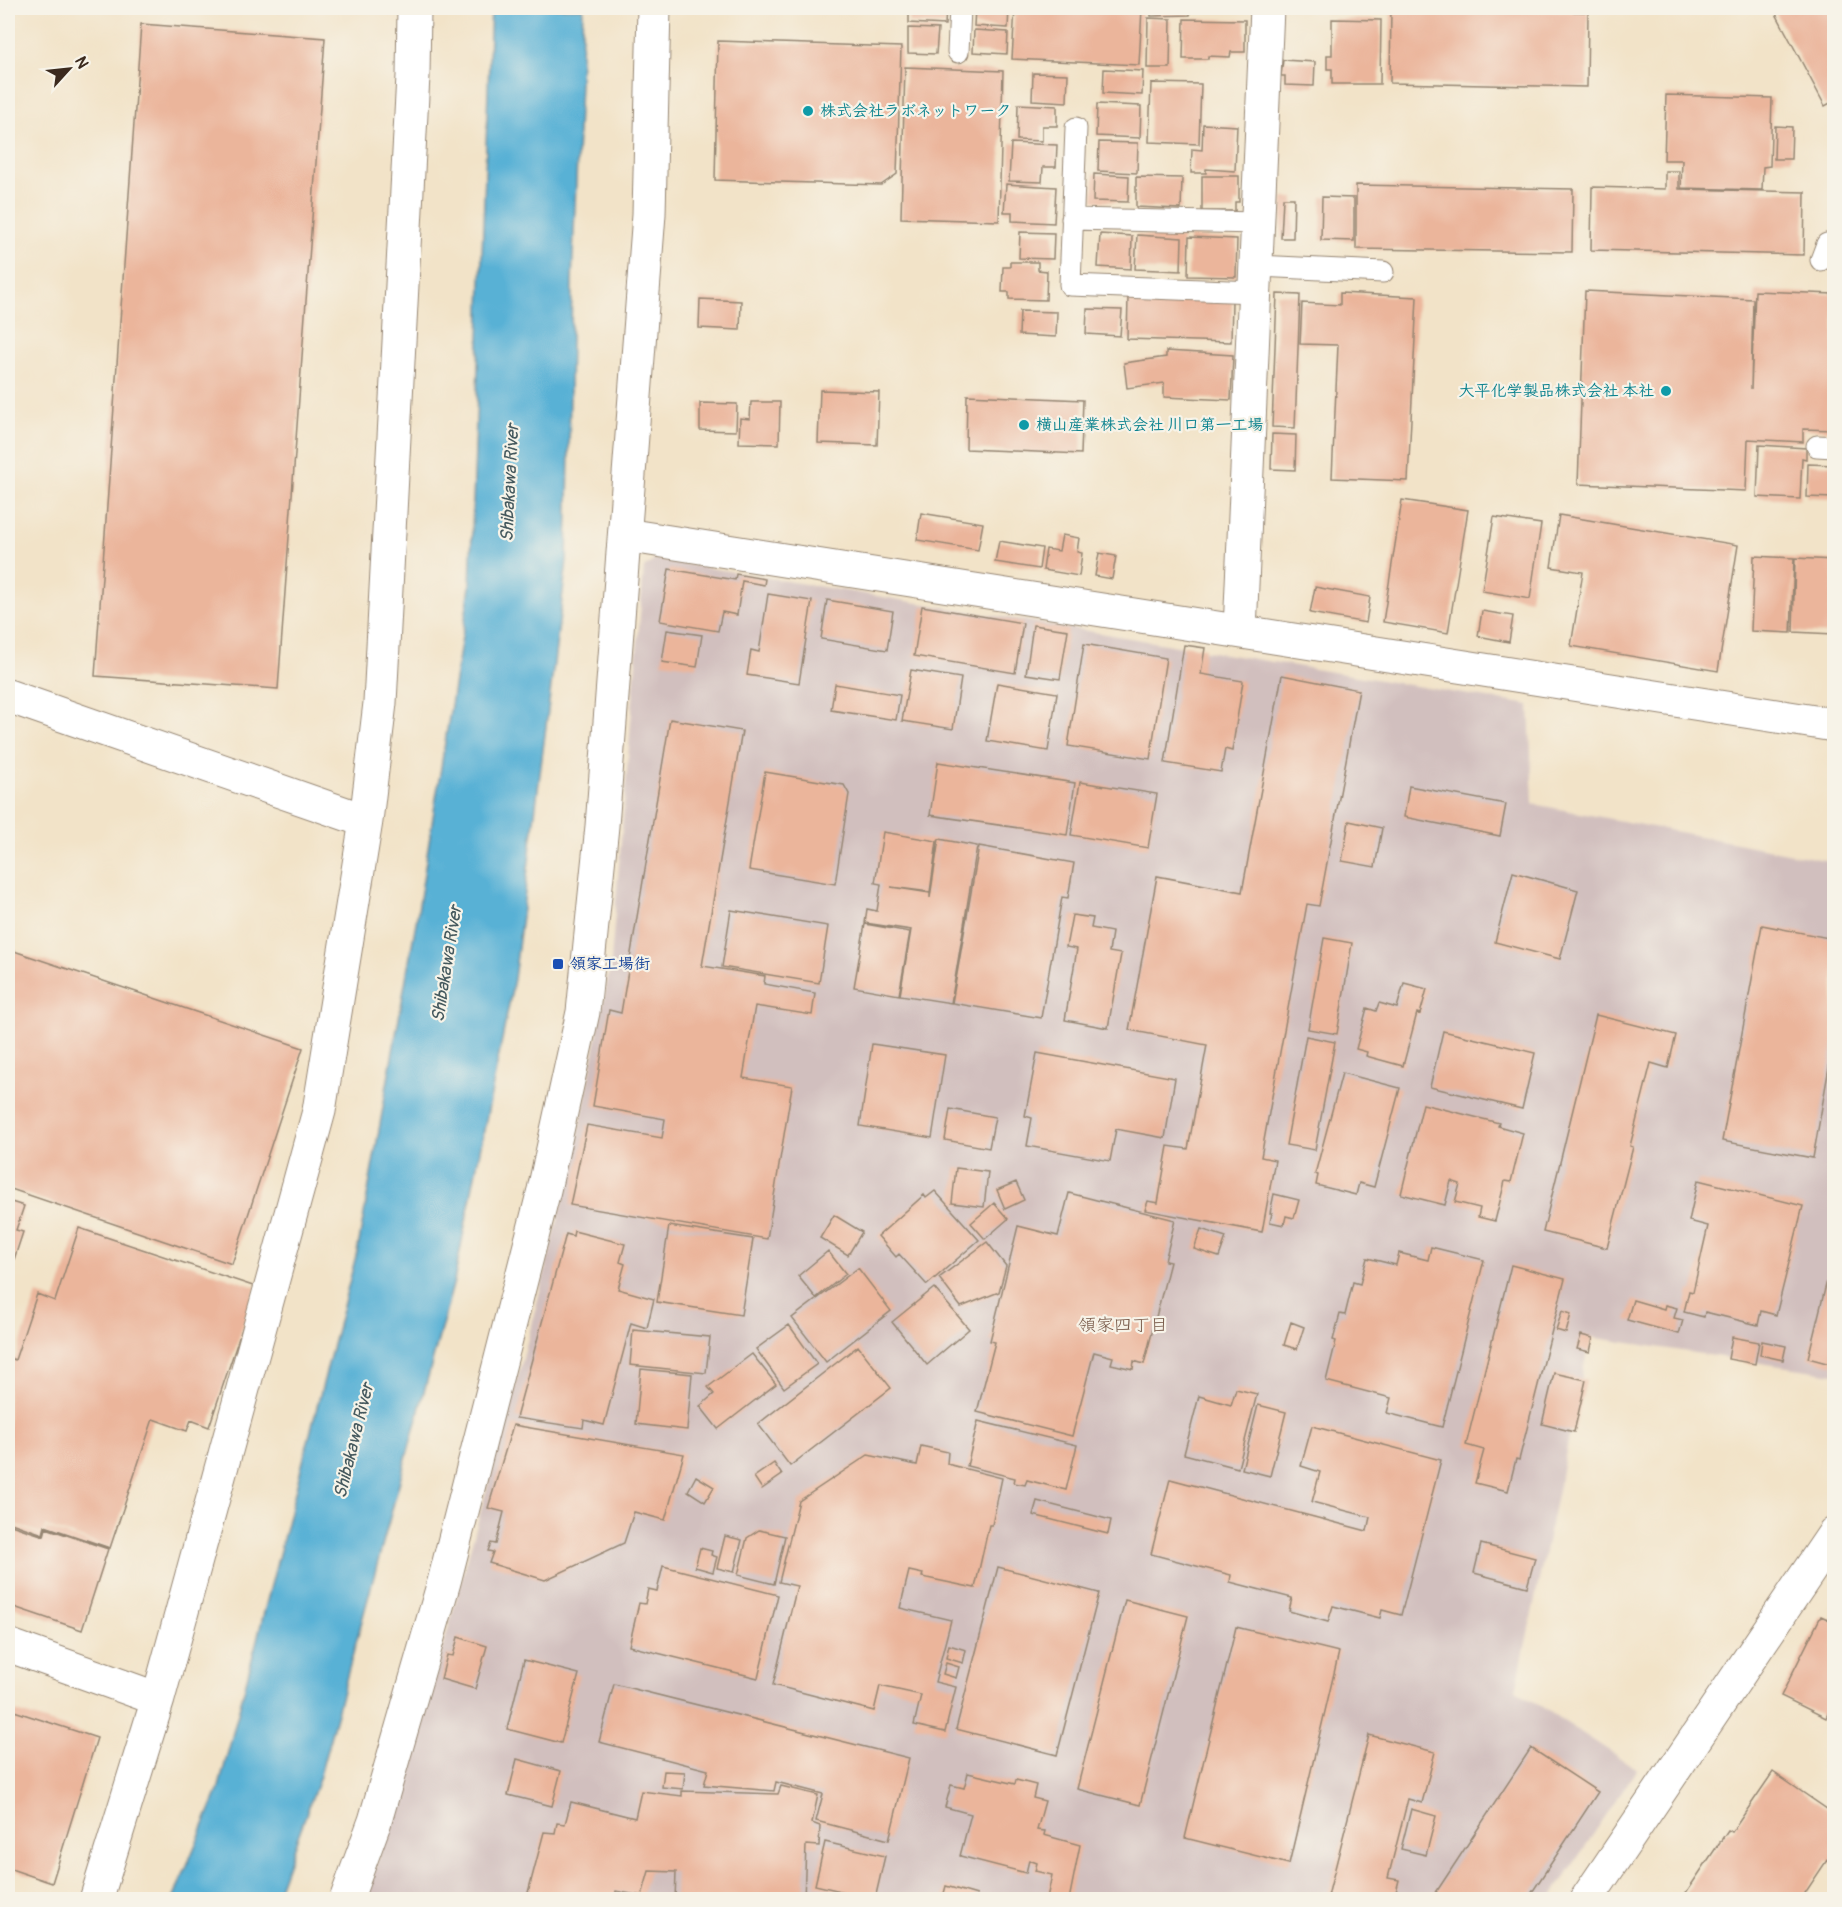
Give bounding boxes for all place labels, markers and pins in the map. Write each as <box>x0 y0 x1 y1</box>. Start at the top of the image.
place label: 株式会社ラボネットワーク <box>820 101 1011 121</box>
marker: 株式会社ラボネットワーク <box>801 104 815 118</box>
place label: 大平化学製品株式会社 本社 <box>1459 381 1654 401</box>
marker: 大平化学製品株式会社 本社 <box>1659 384 1673 398</box>
place label: 横山産業株式会社 川口第一工場 <box>1036 415 1263 435</box>
marker: 横山産業株式会社 川口第一工場 <box>1017 418 1031 432</box>
place label: 領家工場街 <box>570 954 650 974</box>
marker: 領家工場街 <box>551 957 565 971</box>

